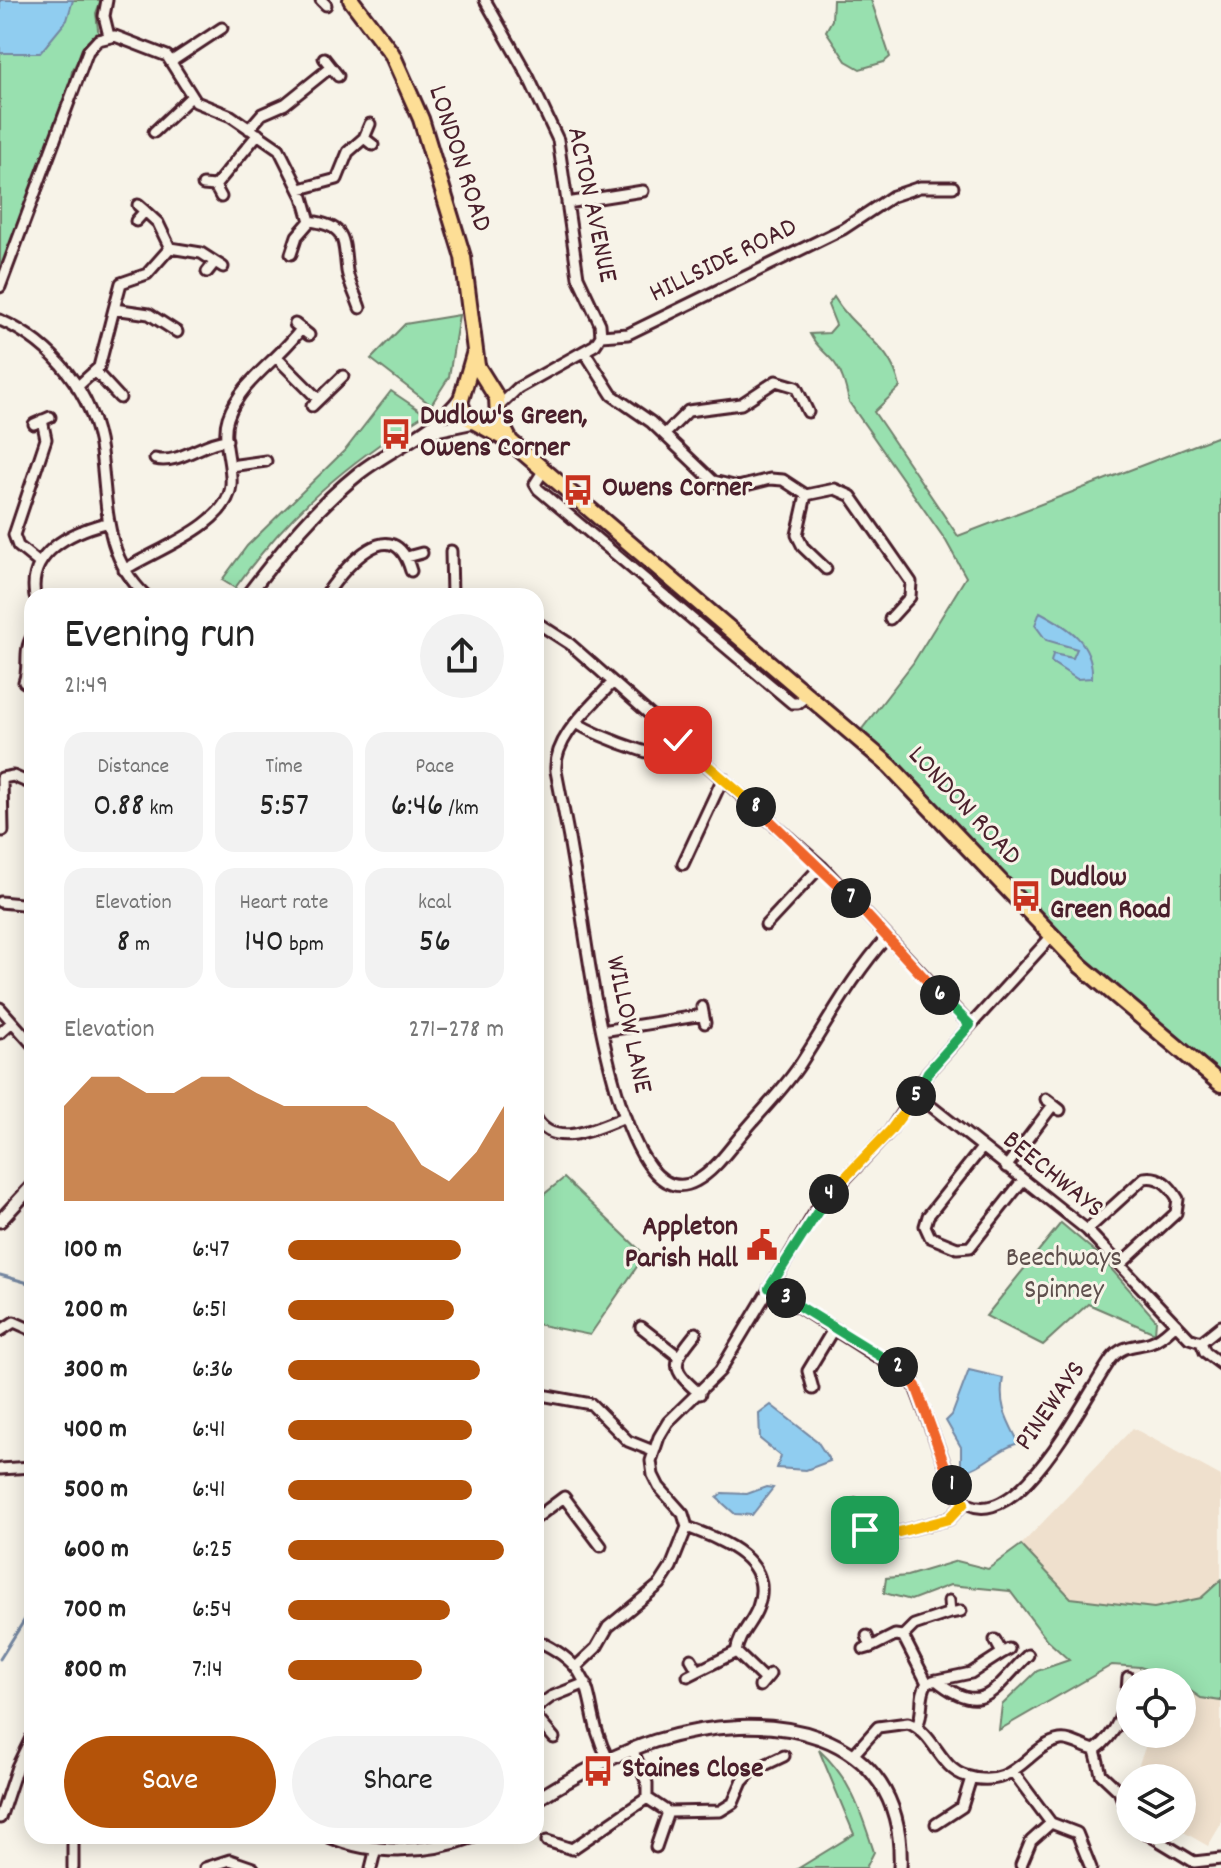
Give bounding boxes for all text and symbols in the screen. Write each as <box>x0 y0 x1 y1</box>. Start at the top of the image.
street label: LONDON ROAD <box>416 81 500 237</box>
street label: ACTON AVENUE <box>554 123 626 287</box>
street label: HILLSIDE ROAD <box>643 209 805 315</box>
place label: Dudlow's Green, Owens Corner <box>420 398 588 470</box>
bus stop icon: Dudlow's Green, Owens Corner <box>379 417 413 451</box>
place label: Owens Corner <box>602 470 752 510</box>
bus stop icon: Owens Corner <box>561 473 595 507</box>
text: Evening run <box>64 606 255 669</box>
button: share <box>420 614 504 698</box>
text: 21:49 <box>64 668 108 705</box>
pin <box>644 706 712 774</box>
icon: check <box>656 718 700 762</box>
street label: LONDON ROAD <box>897 738 1029 876</box>
text: Distance <box>97 752 169 783</box>
text: Time <box>265 752 303 783</box>
text: Pace <box>415 752 454 783</box>
text: 0.88 <box>93 783 144 832</box>
text: 5:57 <box>259 783 309 832</box>
text: 6:46 <box>390 783 443 832</box>
pin: 8 <box>736 787 776 827</box>
text: 8 <box>752 791 760 822</box>
text: km <box>144 794 174 825</box>
text: /km <box>443 794 479 825</box>
place label: Dudlow Green Road <box>1050 860 1171 932</box>
pin: 7 <box>831 878 871 918</box>
bus stop icon: Dudlow Green Road <box>1009 879 1043 913</box>
text: 7 <box>847 882 855 913</box>
text: Elevation <box>95 888 172 919</box>
text: Heart rate <box>240 888 328 919</box>
text: kcal <box>418 888 451 919</box>
text: 8 <box>116 919 130 968</box>
text: 140 <box>244 919 284 968</box>
text: 56 <box>418 919 451 968</box>
text: m <box>130 930 150 961</box>
text: bpm <box>284 930 324 961</box>
street label: WILLOW LANE <box>593 953 661 1098</box>
pin: 6 <box>920 975 960 1015</box>
text: 6 <box>935 979 945 1010</box>
text: Elevation <box>64 1012 154 1049</box>
text: 271–278 m <box>409 1012 504 1049</box>
pin: 5 <box>896 1076 936 1116</box>
text: 5 <box>911 1080 921 1111</box>
street label: BEECHWAYS <box>992 1122 1112 1230</box>
pin: 4 <box>809 1174 849 1214</box>
text: 4 <box>824 1178 834 1209</box>
place label: Appleton Parish Hall <box>625 1209 738 1281</box>
public building icon: Appleton Parish Hall <box>745 1228 779 1262</box>
text: 100 m <box>64 1232 122 1269</box>
text: 6:47 <box>192 1232 230 1269</box>
park label: Beechways Spinney <box>1006 1240 1122 1312</box>
pin: 3 <box>766 1278 806 1318</box>
text: 3 <box>781 1282 791 1313</box>
text: 200 m <box>64 1292 128 1329</box>
text: 6:51 <box>192 1292 227 1329</box>
pin: 2 <box>878 1347 918 1387</box>
text: 2 <box>893 1351 903 1382</box>
text: 300 m <box>64 1352 128 1389</box>
text: 6:36 <box>192 1352 233 1389</box>
street label: PINEWAYS <box>1006 1354 1098 1460</box>
text: 400 m <box>64 1412 127 1449</box>
text: 6:41 <box>192 1412 226 1449</box>
pin: 1 <box>932 1465 972 1505</box>
text: 1 <box>950 1469 954 1500</box>
text: 500 m <box>64 1472 128 1509</box>
text: 6:41 <box>192 1472 226 1509</box>
pin <box>831 1496 899 1564</box>
icon: arrive <box>843 1508 887 1552</box>
text: 600 m <box>64 1532 129 1569</box>
text: 6:25 <box>192 1532 232 1569</box>
text: 700 m <box>64 1592 126 1629</box>
text: 6:54 <box>192 1592 232 1629</box>
text: 800 m <box>64 1652 127 1689</box>
text: 7:14 <box>192 1652 223 1689</box>
map controls <box>1116 1668 1196 1844</box>
button: locate <box>1116 1668 1196 1748</box>
button: Save <box>64 1736 276 1828</box>
button: Share <box>292 1736 504 1828</box>
place label: Staines Close <box>622 1751 763 1791</box>
bus stop icon: Staines Close <box>581 1754 615 1788</box>
button: layers <box>1116 1764 1196 1844</box>

